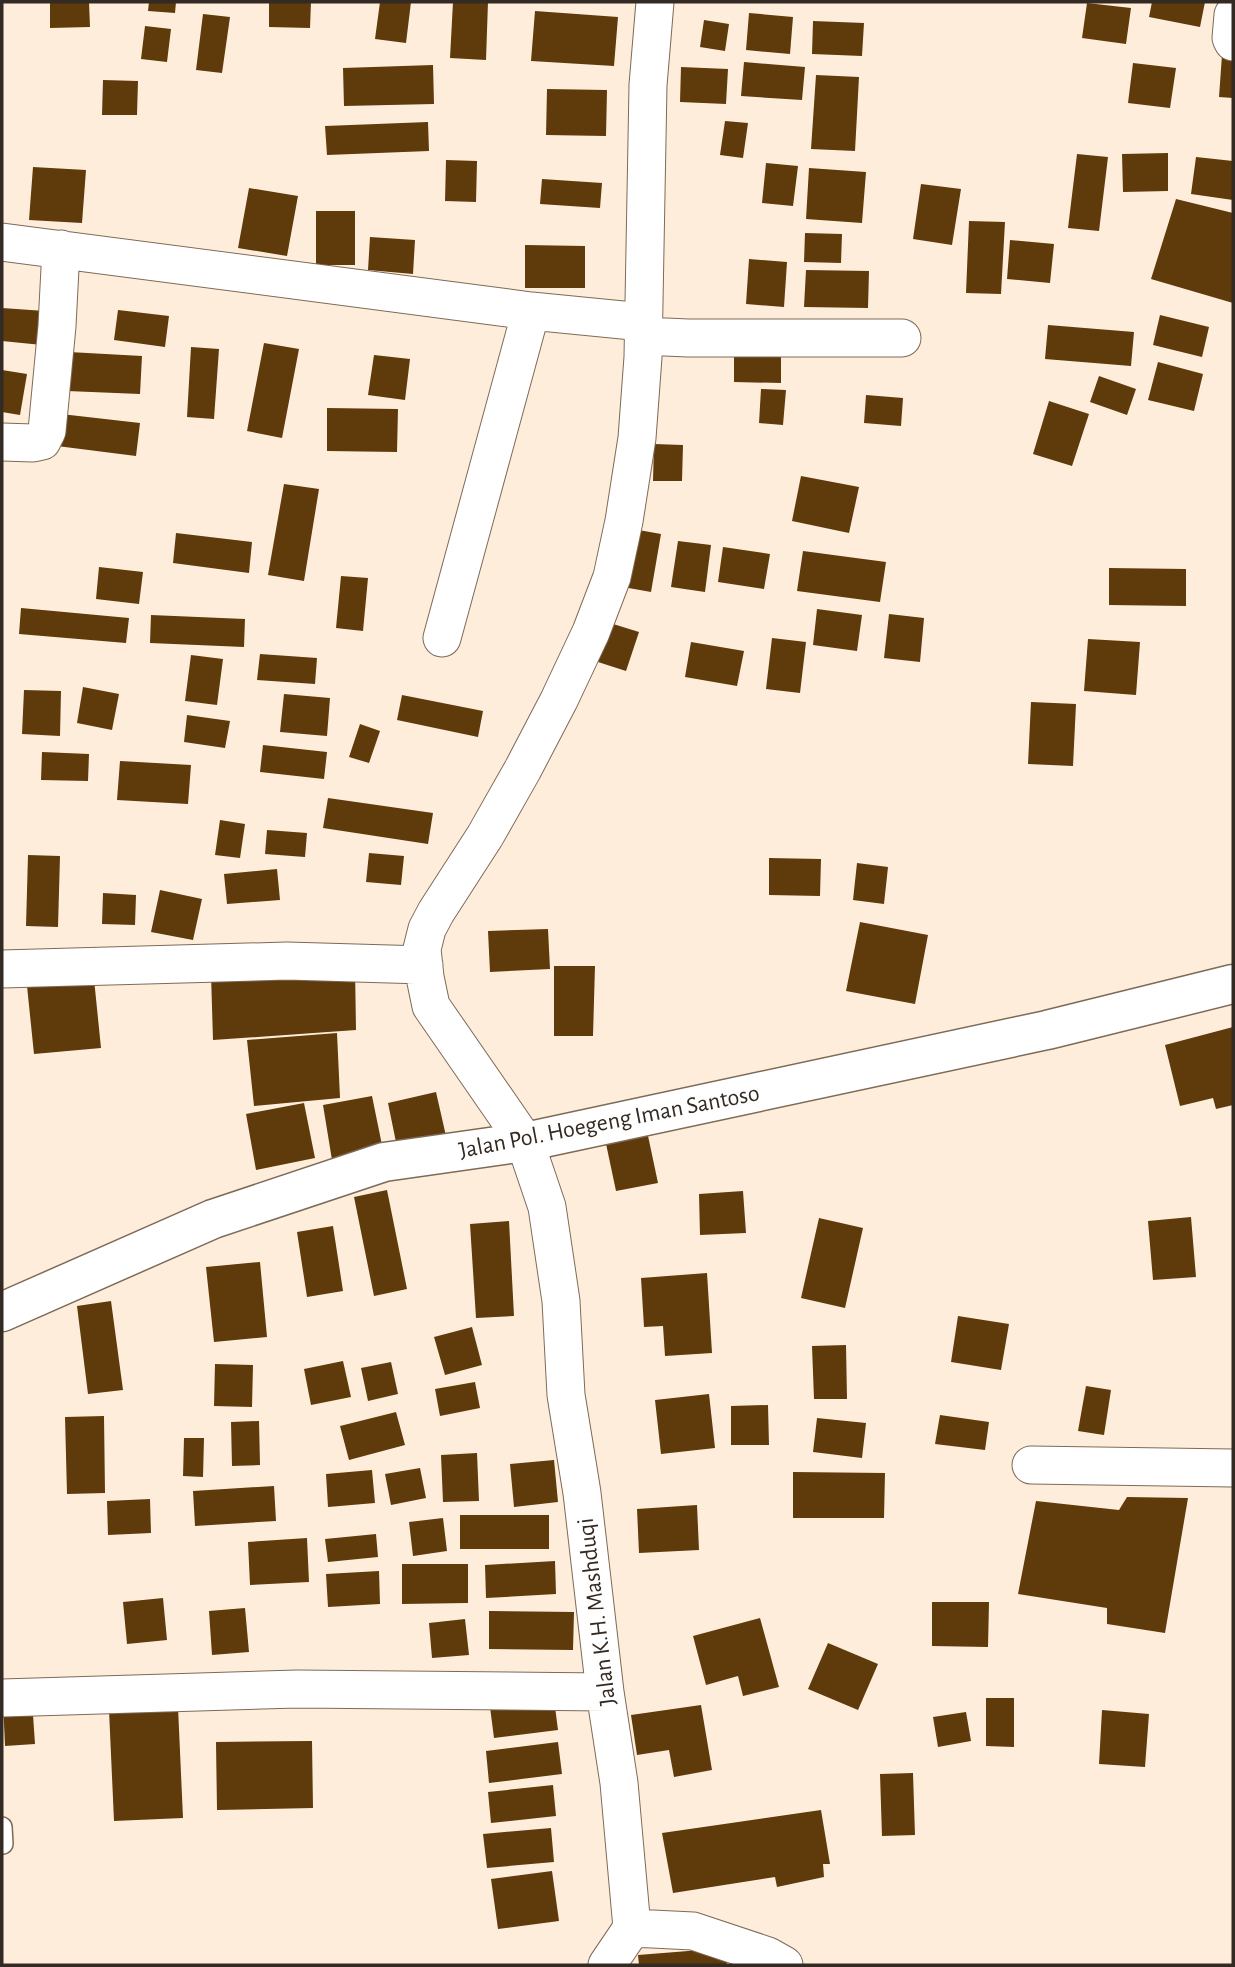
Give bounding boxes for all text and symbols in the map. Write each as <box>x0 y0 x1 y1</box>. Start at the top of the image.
street label: Jalan Pol. Hoegeng Iman Santoso <box>457 1081 761 1163</box>
street label: Jalan K.H. Mashduqi <box>574 1517 620 1707</box>

